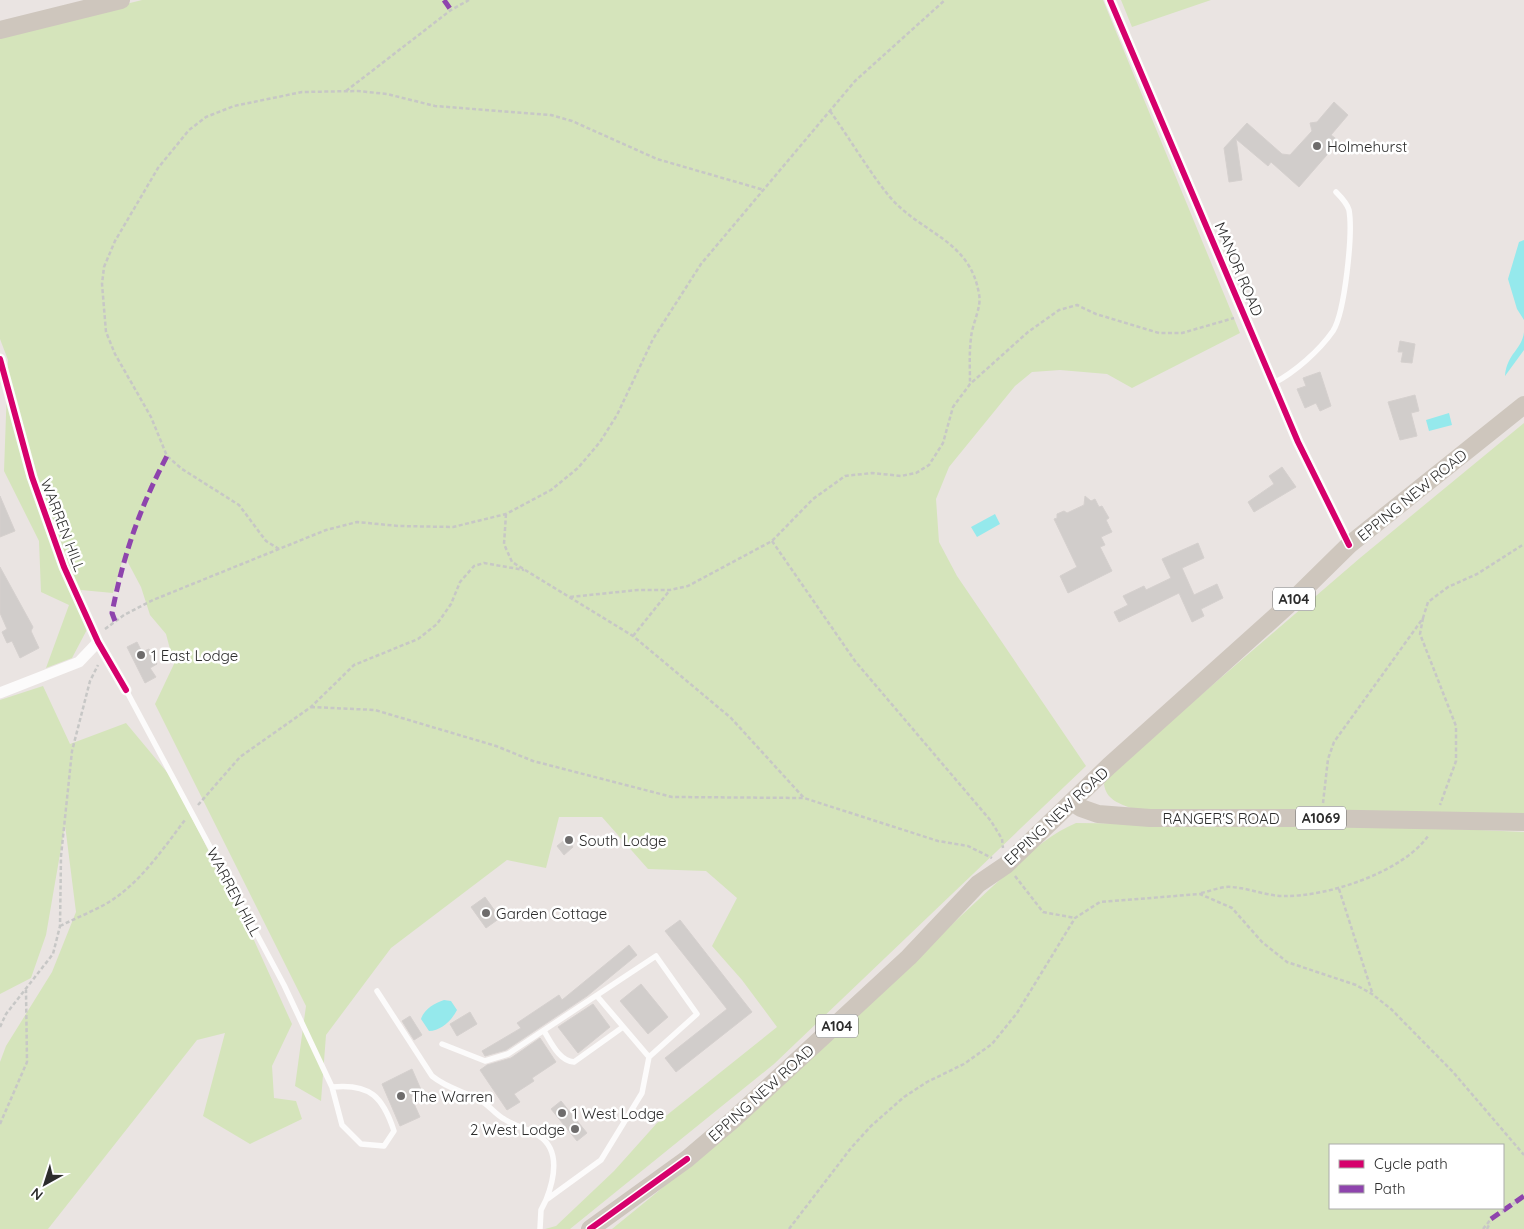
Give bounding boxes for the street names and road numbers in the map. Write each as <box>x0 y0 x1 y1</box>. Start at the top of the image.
street label: MANOR ROAD <box>1211 219 1267 319</box>
street label: EPPING NEW ROAD <box>1353 445 1471 545</box>
street label: WARREN HILL <box>37 476 89 574</box>
road number: A104 <box>1273 588 1315 610</box>
street label: EPPING NEW ROAD <box>1000 763 1112 869</box>
road number: A1069 <box>1296 806 1346 830</box>
street label: RANGER'S ROAD <box>1163 809 1280 828</box>
street label: WARREN HILL <box>203 844 265 940</box>
road number: A104 <box>816 1014 858 1038</box>
street label: EPPING NEW ROAD <box>704 1040 818 1145</box>

